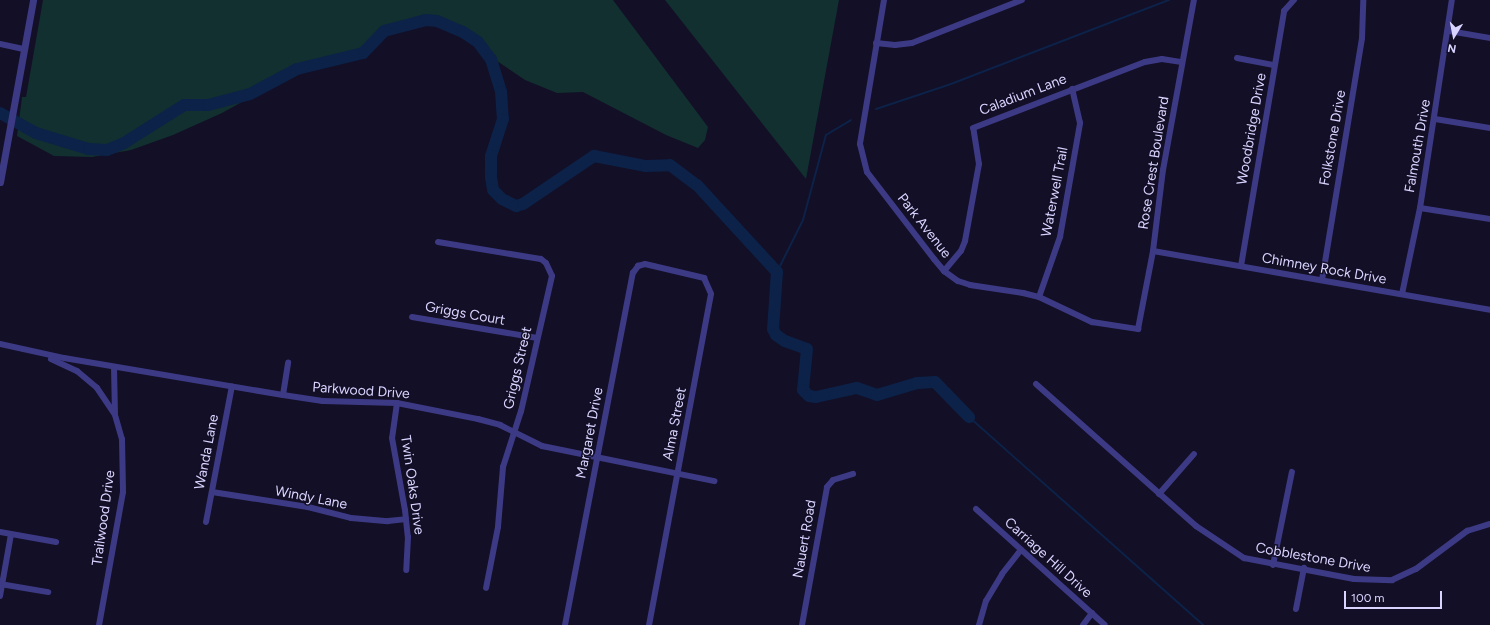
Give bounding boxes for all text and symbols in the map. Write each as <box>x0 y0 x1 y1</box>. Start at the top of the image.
north arrow <box>1434 16 1474 56</box>
text: N <box>1447 41 1457 55</box>
street label: Caladium Lane <box>977 71 1069 119</box>
street label: Woodbridge Drive <box>1234 72 1270 186</box>
street label: Folkstone Drive <box>1316 89 1350 187</box>
street label: Rose Crest Boulevard <box>1135 95 1173 231</box>
street label: Falmouth Drive <box>1402 98 1434 194</box>
street label: Waterwell Trail <box>1038 146 1072 238</box>
street label: Park Avenue <box>894 190 954 262</box>
street label: Chimney Rock Drive <box>1260 250 1388 288</box>
street label: Griggs Court <box>424 299 506 329</box>
street label: Griggs Street <box>500 325 536 411</box>
street label: Parkwood Drive <box>312 379 410 403</box>
street label: Margaret Drive <box>573 386 607 480</box>
street label: Alma Street <box>660 386 690 462</box>
street label: Wanda Lane <box>191 413 223 491</box>
street label: Twin Oaks Drive <box>397 434 427 536</box>
street label: Trailwood Drive <box>89 469 119 567</box>
street label: Windy Lane <box>273 483 349 513</box>
street label: Nauert Road <box>790 499 820 579</box>
street label: Carriage Hill Drive <box>1001 514 1095 602</box>
street label: Cobblestone Drive <box>1254 540 1372 576</box>
scale bar <box>1346 583 1444 609</box>
text: 100 m <box>1351 591 1385 605</box>

